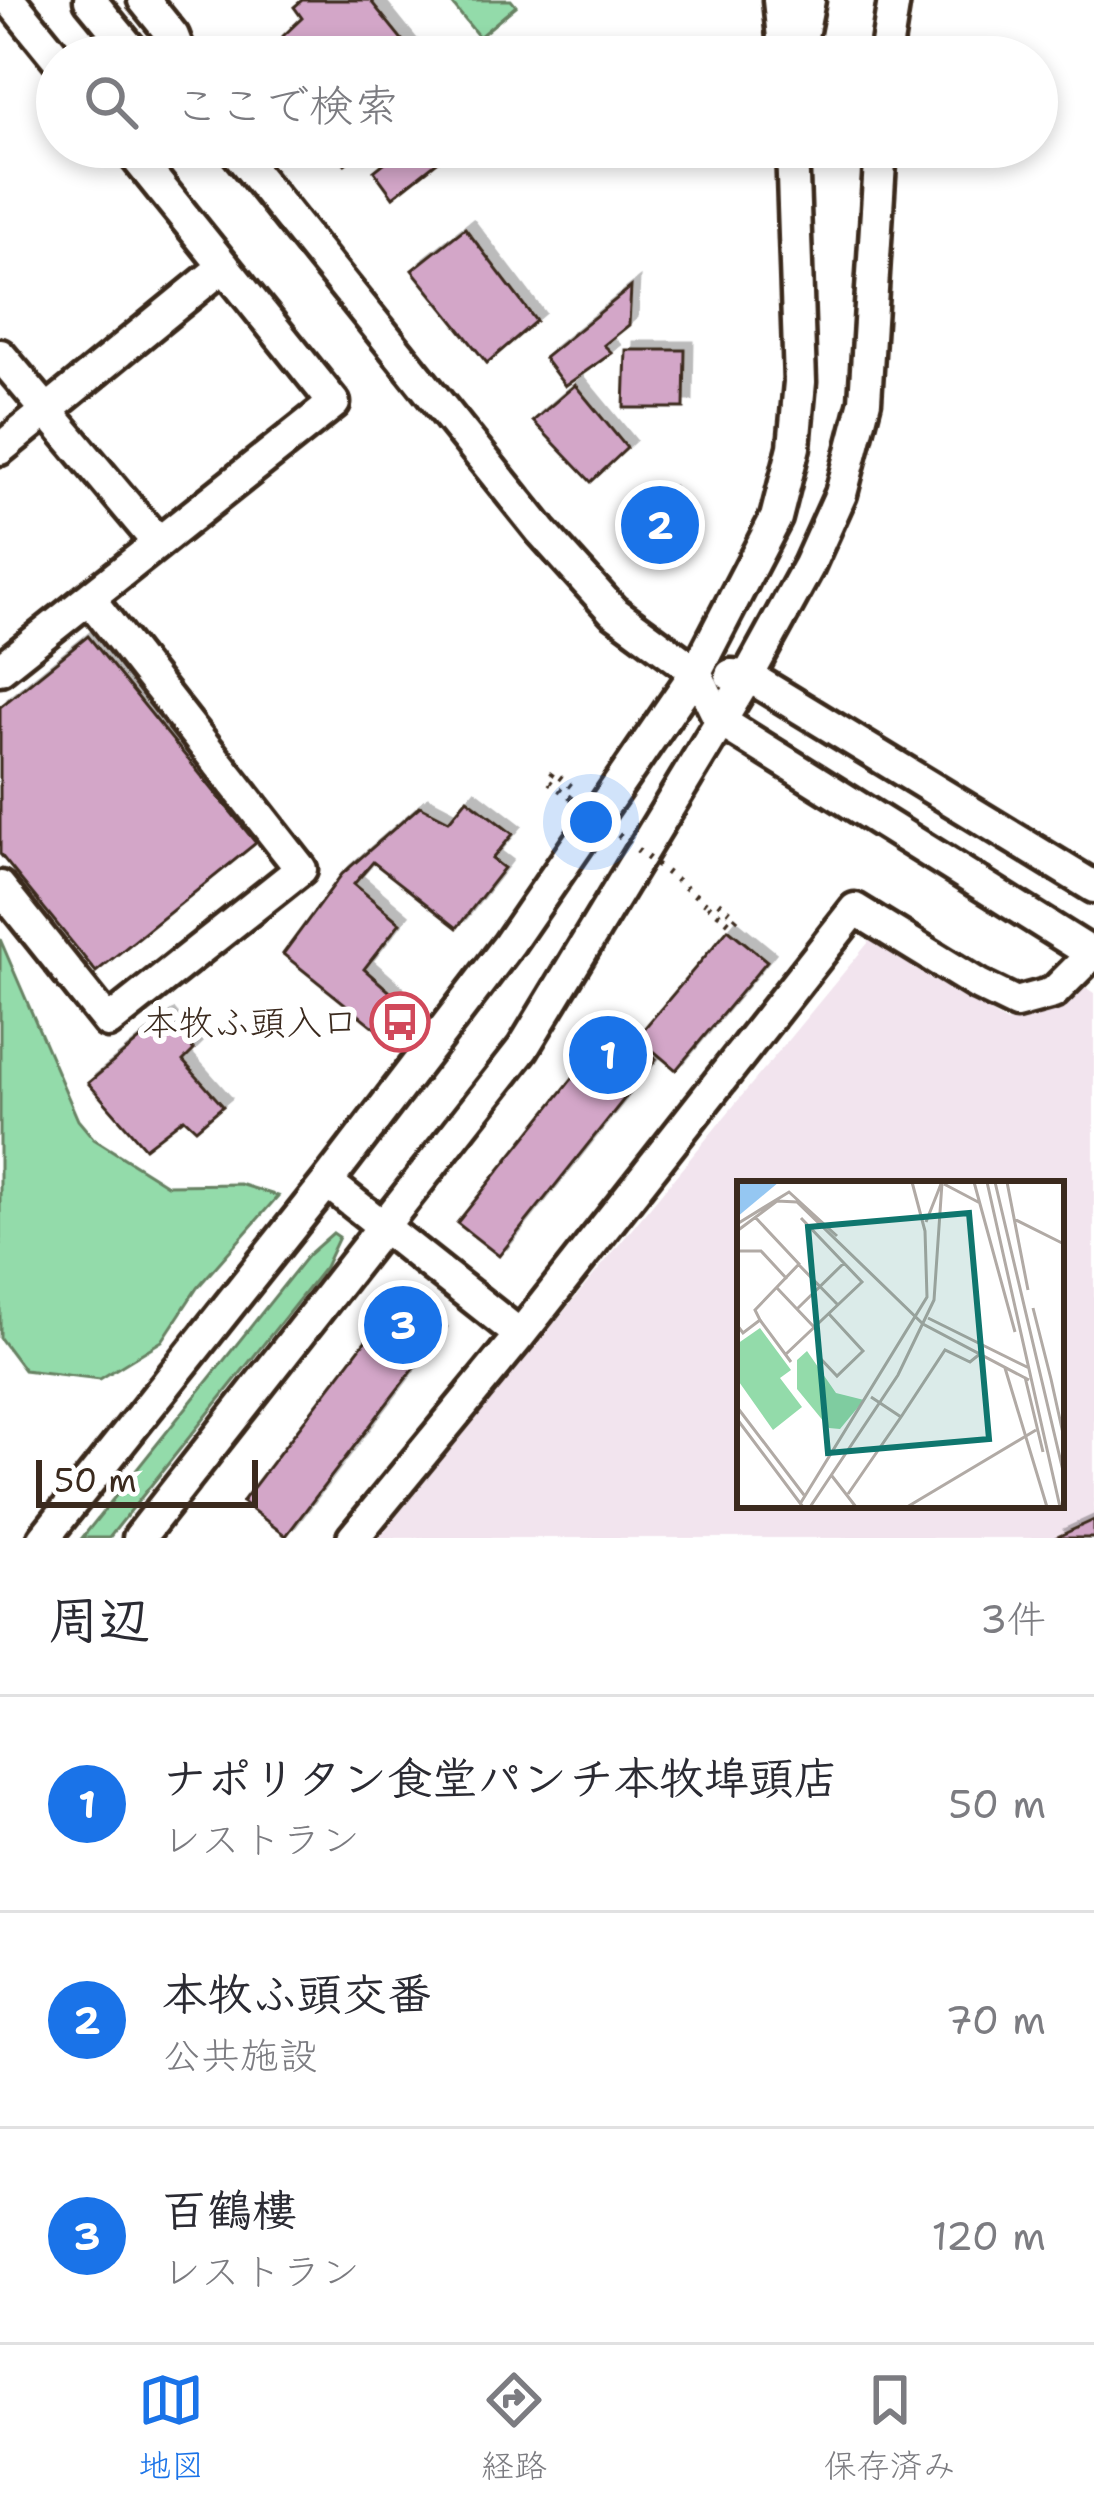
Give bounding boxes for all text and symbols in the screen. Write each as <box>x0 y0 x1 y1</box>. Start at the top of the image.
search box <box>36 36 1058 168</box>
icon: search <box>78 69 144 135</box>
text: ここで検索 <box>174 75 399 135</box>
pin: 2 <box>621 480 699 570</box>
your location <box>561 792 621 852</box>
bus stop icon: 本牧ふ頭入口 <box>369 991 431 1053</box>
place label: 本牧ふ頭入口 <box>142 998 358 1047</box>
pin: 1 <box>569 1010 647 1100</box>
inset map <box>737 1181 1064 1508</box>
pin: 3 <box>364 1280 442 1370</box>
scale bar <box>36 1454 258 1507</box>
text: 50 m <box>54 1458 137 1503</box>
text: 周辺 <box>48 1586 150 1654</box>
text: 3件 <box>980 1593 1046 1645</box>
text: ナポリタン食堂パンチ本牧埠頭店 <box>162 1748 839 1808</box>
text: 1 <box>78 1778 96 1830</box>
text: 50 m <box>948 1778 1046 1830</box>
text: レストラン <box>162 1813 360 1865</box>
text: 本牧ふ頭交番 <box>162 1964 432 2024</box>
text: 2 <box>73 1994 101 2046</box>
text: 70 m <box>945 1994 1046 2046</box>
text: 公共施設 <box>162 2029 318 2081</box>
text: 百鶴樓 <box>162 2180 297 2240</box>
text: 3 <box>73 2210 101 2262</box>
text: 120 m <box>931 2210 1046 2262</box>
text: レストラン <box>162 2245 360 2297</box>
tab: 地図 <box>138 2367 204 2488</box>
tab: 経路 <box>481 2367 547 2488</box>
tab: 保存済み <box>824 2367 956 2488</box>

